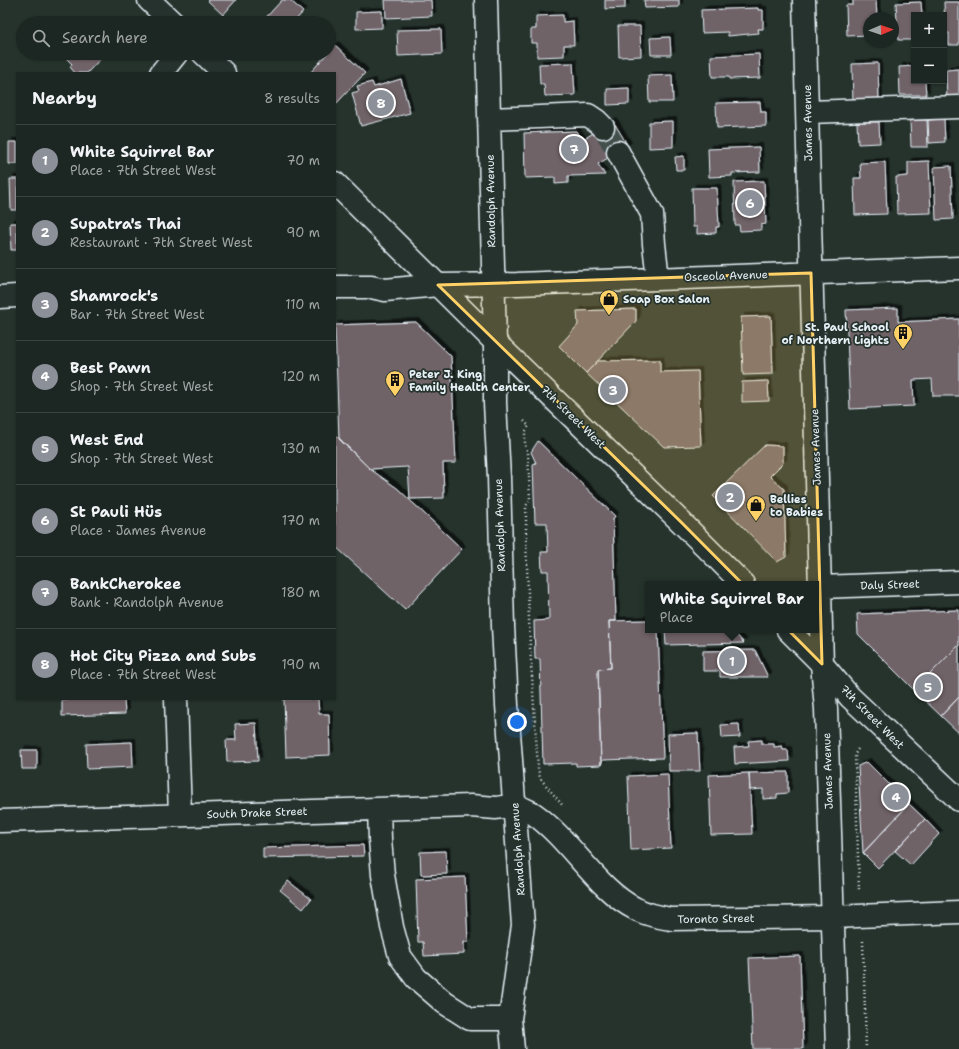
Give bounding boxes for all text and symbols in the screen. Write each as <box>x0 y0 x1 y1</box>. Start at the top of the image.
north arrow <box>863 12 899 48</box>
map controls <box>911 12 947 84</box>
button: + <box>911 12 947 48</box>
search box <box>16 16 336 60</box>
icon: search <box>30 27 52 49</box>
text: Search here <box>62 28 148 48</box>
button: − <box>911 48 947 84</box>
street label: James Avenue <box>800 84 816 162</box>
text: Nearby <box>32 87 97 109</box>
pin: 8 <box>368 88 394 118</box>
text: 8 results <box>264 90 320 107</box>
pin: 7 <box>561 134 587 164</box>
text: White Squirrel Bar <box>70 142 214 162</box>
text: 1 <box>42 152 48 169</box>
text: 70 m <box>286 152 320 169</box>
street label: Randolph Avenue <box>483 154 499 248</box>
text: Place · 7th Street West <box>70 162 216 179</box>
pin: 6 <box>737 188 763 218</box>
text: Supatra's Thai <box>70 214 181 234</box>
text: 2 <box>40 224 50 241</box>
text: 90 m <box>286 224 320 241</box>
text: Restaurant · 7th Street West <box>70 234 253 251</box>
street label: Osceola Avenue <box>684 267 768 285</box>
text: Shamrock's <box>70 286 158 306</box>
shop icon: Soap Box Salon <box>598 288 620 316</box>
place label: Soap Box Salon <box>623 292 711 307</box>
text: 3 <box>40 296 50 313</box>
text: 110 m <box>285 296 320 313</box>
text: Bar · 7th Street West <box>70 306 205 323</box>
place label: St. Paul School of Northern Lights <box>781 320 889 348</box>
building icon: St. Paul School of Northern Lights <box>892 322 914 350</box>
text: Best Pawn <box>70 358 151 378</box>
place label: Peter J. King Family Health Center <box>409 367 530 395</box>
text: 4 <box>40 368 50 385</box>
text: 120 m <box>282 368 320 385</box>
building icon: Peter J. King Family Health Center <box>384 369 406 397</box>
pin: 3 <box>600 375 626 405</box>
text: Shop · 7th Street West <box>70 378 213 395</box>
street label: 7th Street West <box>537 382 609 452</box>
street label: James Avenue <box>807 408 825 486</box>
text: West End <box>70 430 144 450</box>
text: 5 <box>41 440 49 457</box>
text: 130 m <box>282 440 320 457</box>
text: Shop · 7th Street West <box>70 450 213 467</box>
street label: Randolph Avenue <box>491 478 509 572</box>
pin: 2 <box>717 482 743 512</box>
place label: Bellies to Babies <box>770 492 823 520</box>
shop icon: Bellies to Babies <box>745 494 767 522</box>
text: St Pauli Hüs <box>70 502 162 522</box>
text: 6 <box>40 512 50 529</box>
text: 170 m <box>282 512 320 529</box>
text: Place · James Avenue <box>70 522 206 539</box>
text: BankCherokee <box>70 574 181 594</box>
street label: Daly Street <box>860 576 920 594</box>
popup <box>645 581 819 633</box>
text: 7 <box>40 584 50 601</box>
text: 180 m <box>281 584 320 601</box>
text: White Squirrel Bar <box>660 589 804 609</box>
text: Bank · Randolph Avenue <box>70 594 224 611</box>
text: Place <box>660 609 693 626</box>
text: Hot City Pizza and Subs <box>70 646 256 666</box>
pin: 1 <box>719 646 745 676</box>
text: 8 <box>40 656 50 673</box>
text: 190 m <box>281 656 320 673</box>
text: Place · 7th Street West <box>70 666 216 683</box>
pin: 5 <box>915 672 941 702</box>
street label: 7th Street West <box>837 682 908 753</box>
your location <box>507 712 527 732</box>
street label: James Avenue <box>819 732 837 810</box>
pin: 4 <box>883 782 909 812</box>
street label: Randolph Avenue <box>507 802 529 896</box>
street label: South Drake Street <box>206 804 308 822</box>
street label: Toronto Street <box>677 911 755 927</box>

